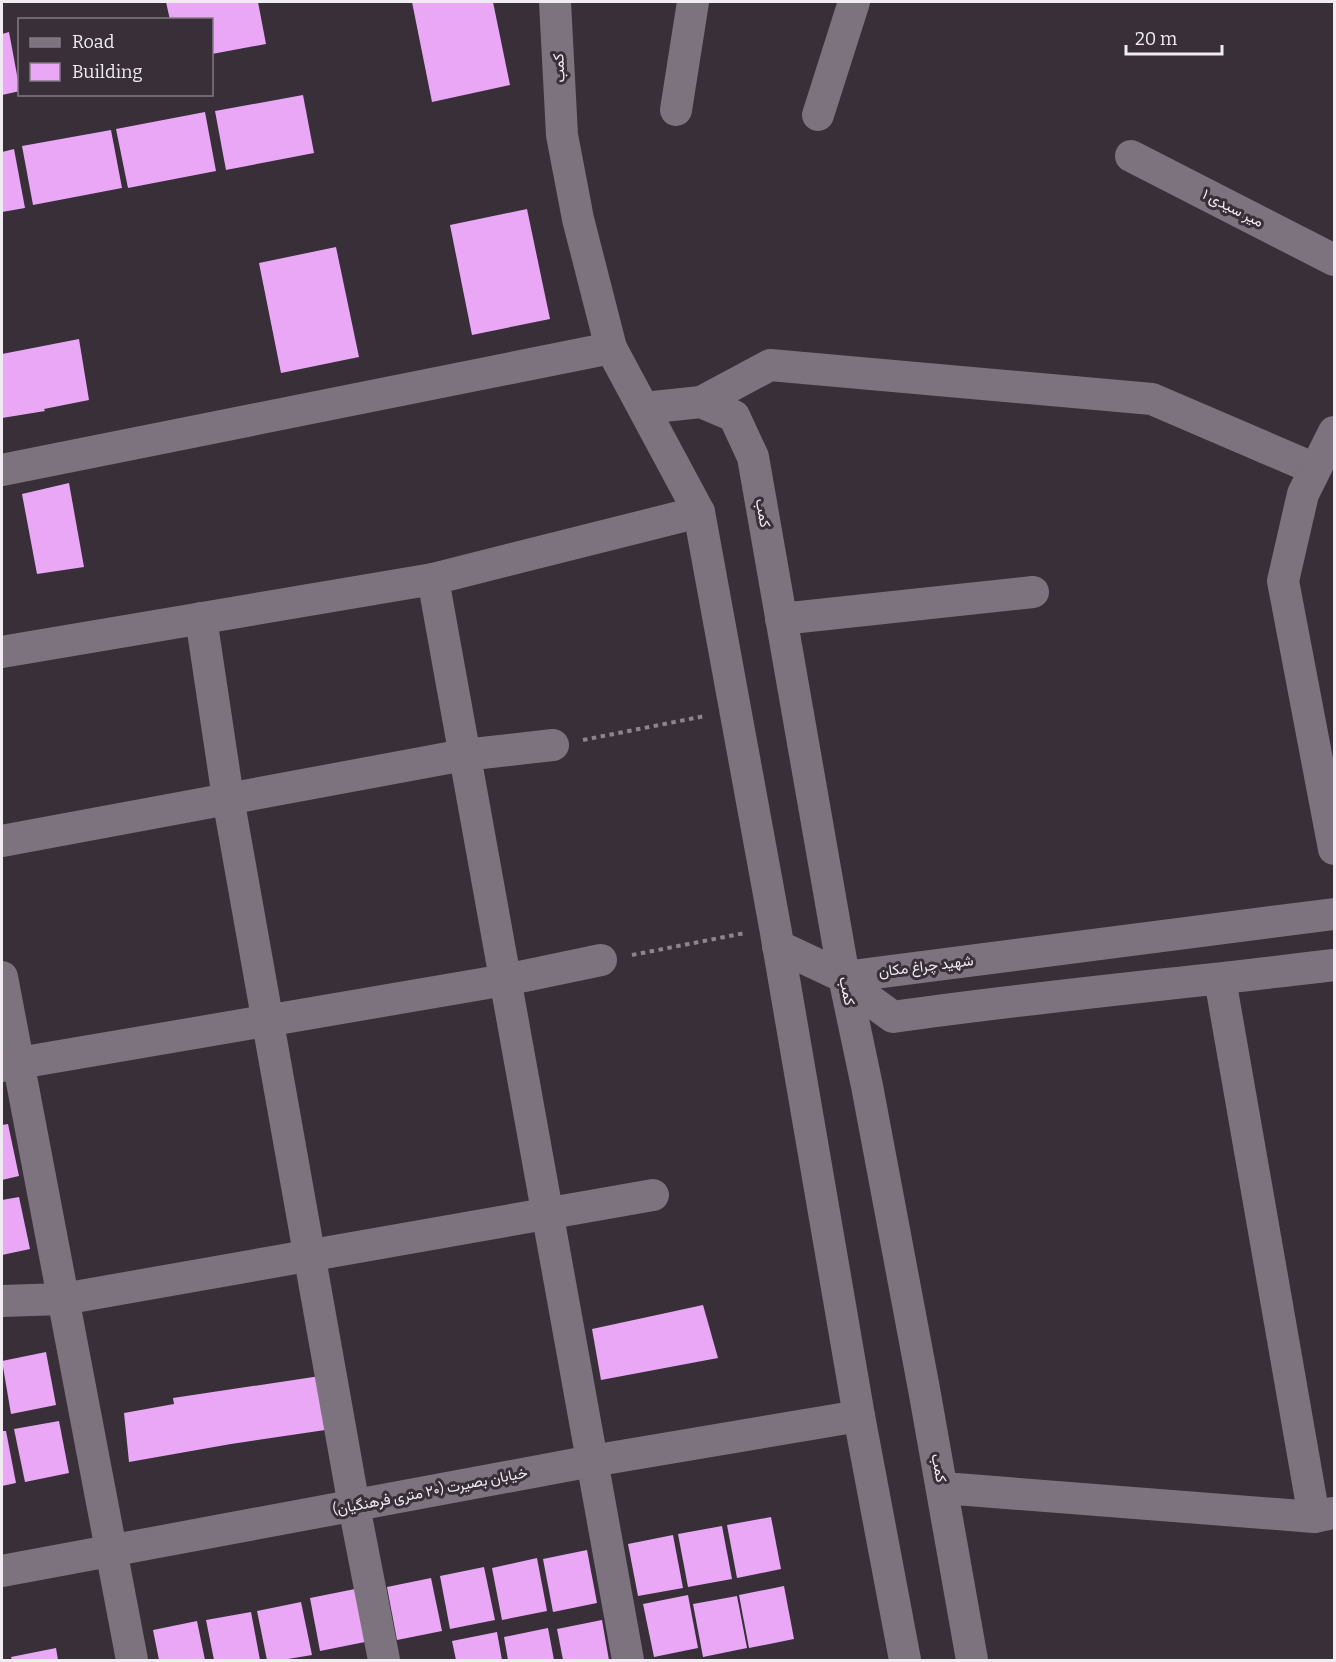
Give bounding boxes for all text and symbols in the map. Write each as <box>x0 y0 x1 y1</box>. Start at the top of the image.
legend <box>18 18 213 96</box>
scale bar <box>1126 18 1222 56</box>
text: 20 m <box>1135 28 1177 50</box>
text: Road <box>72 31 115 53</box>
street label: کمب <box>549 53 569 83</box>
text: Building <box>72 61 143 83</box>
street label: میر سیدی ۱ <box>1199 185 1266 232</box>
street label: کمب <box>752 497 774 529</box>
street label: شهید چراغ مکان <box>878 951 975 983</box>
street label: کمب <box>835 975 859 1007</box>
street label: کمب <box>927 1452 951 1484</box>
street label: خیابان بصیرت (۲۰ متری فرهنگیان) <box>331 1463 529 1520</box>

